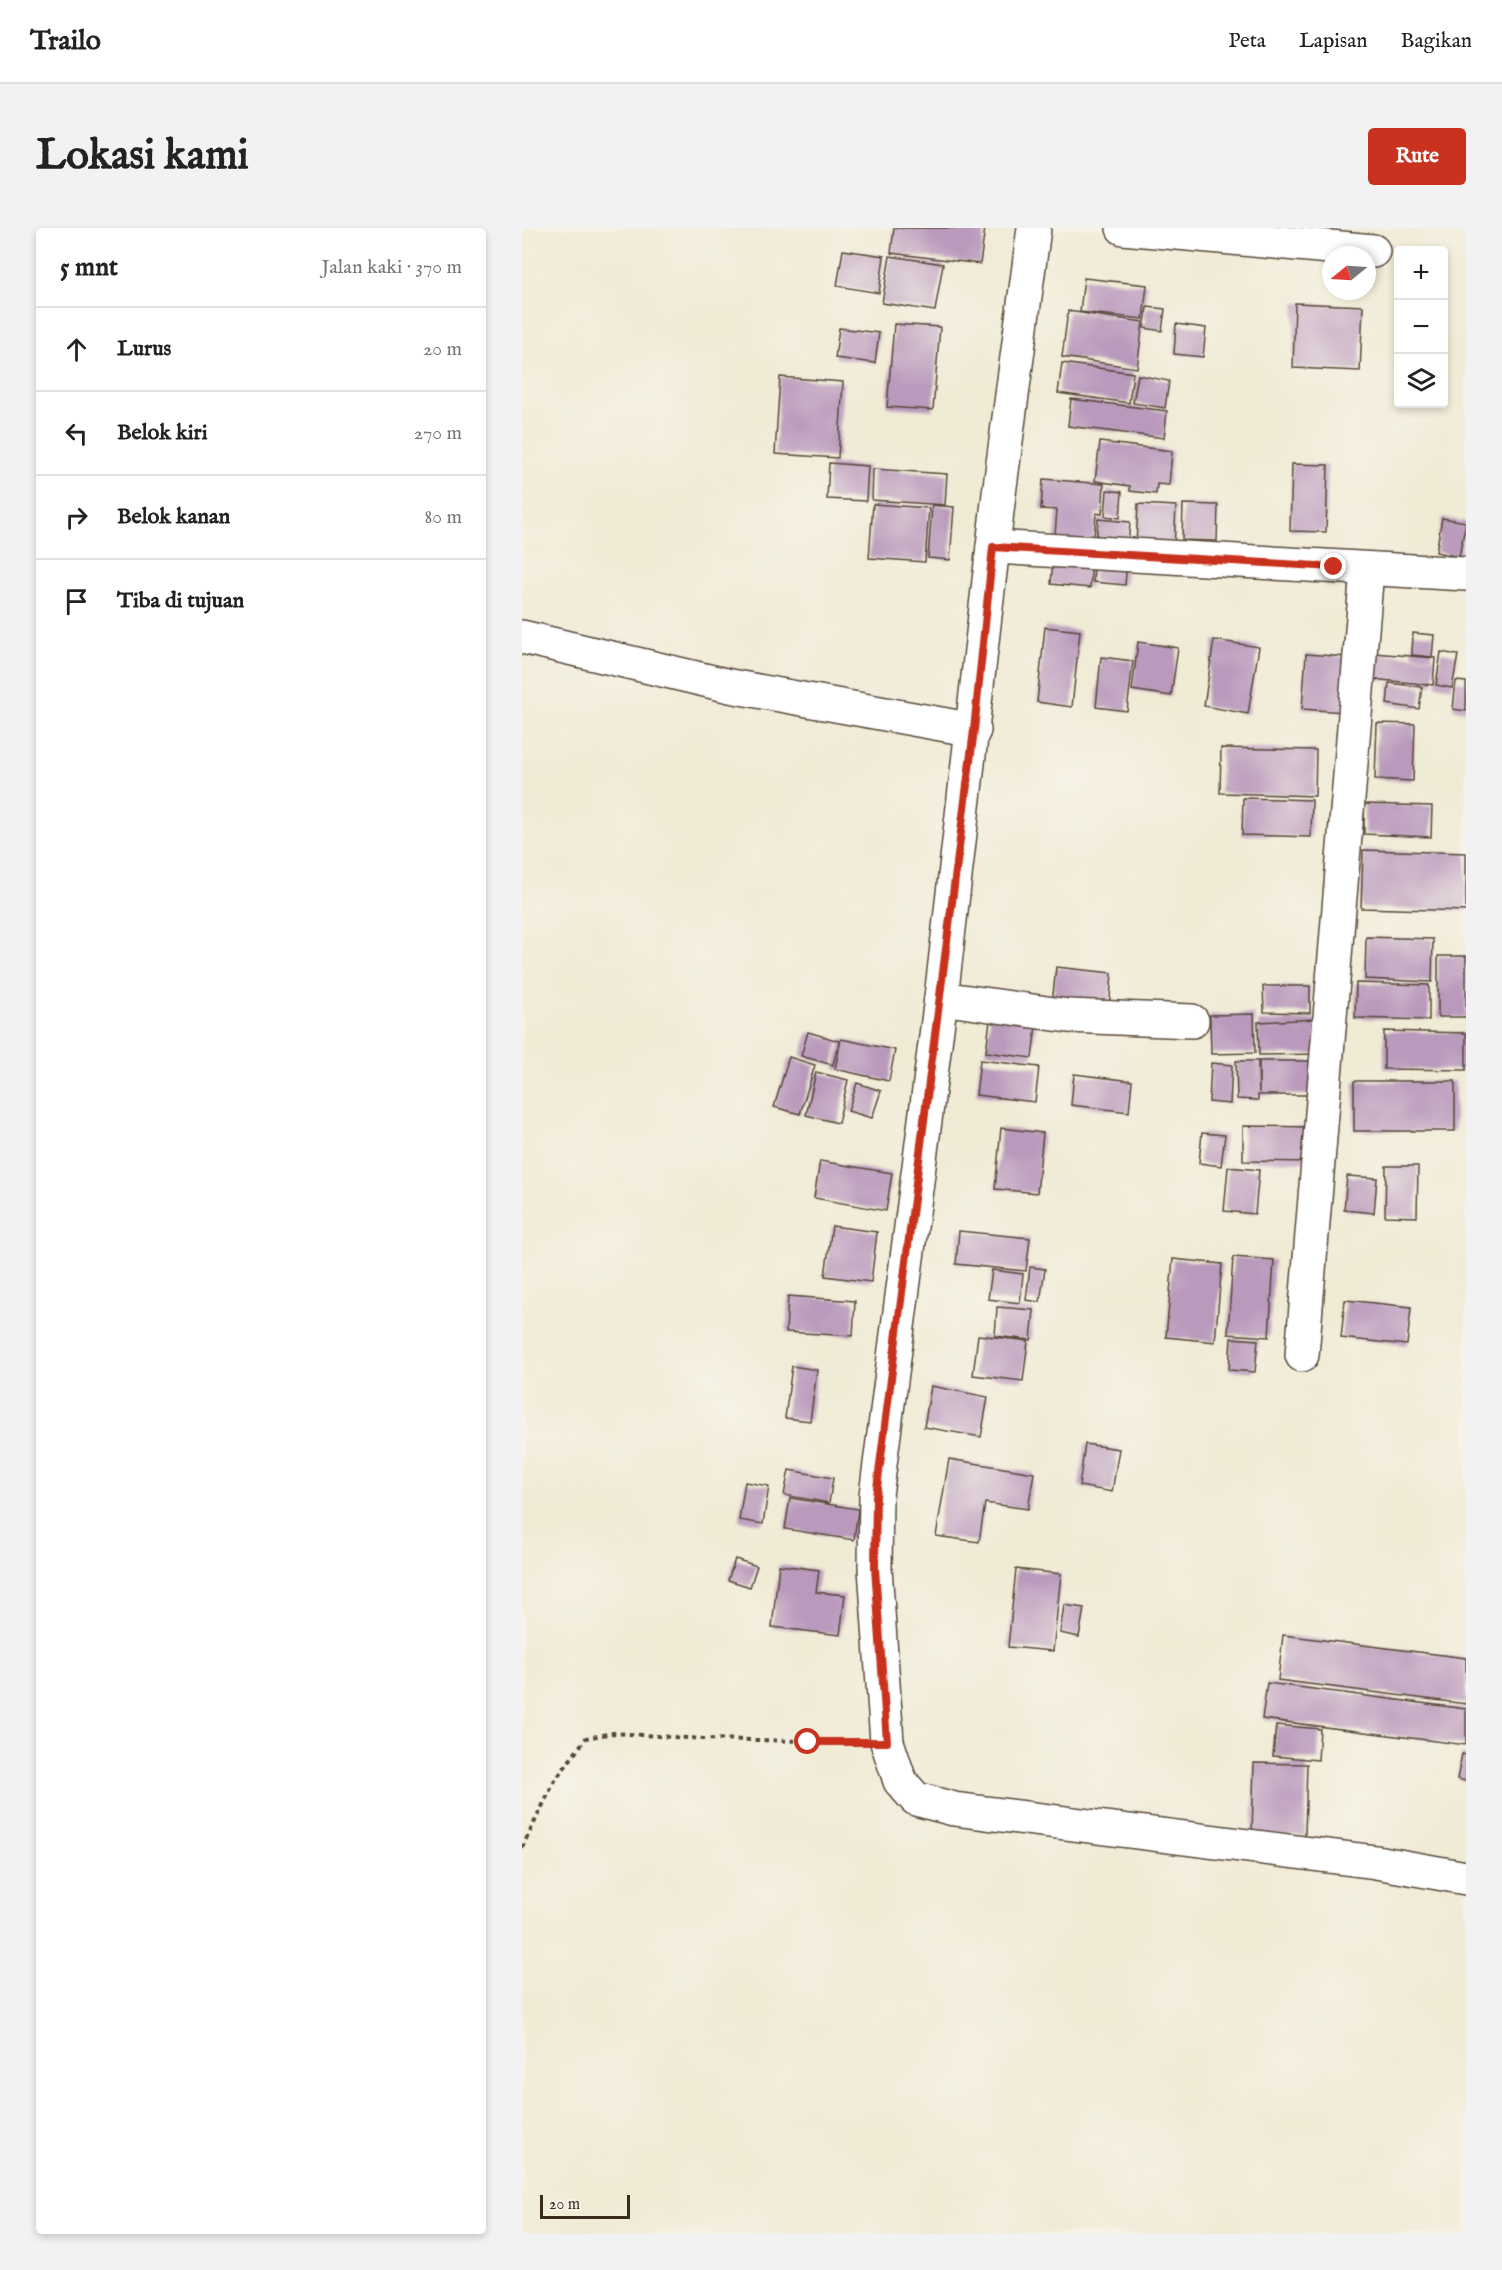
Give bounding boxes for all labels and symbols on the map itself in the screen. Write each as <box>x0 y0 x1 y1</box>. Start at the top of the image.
north arrow <box>1322 246 1376 300</box>
route end <box>1320 553 1346 579</box>
route start <box>794 1728 820 1754</box>
scale bar <box>540 2192 630 2220</box>

